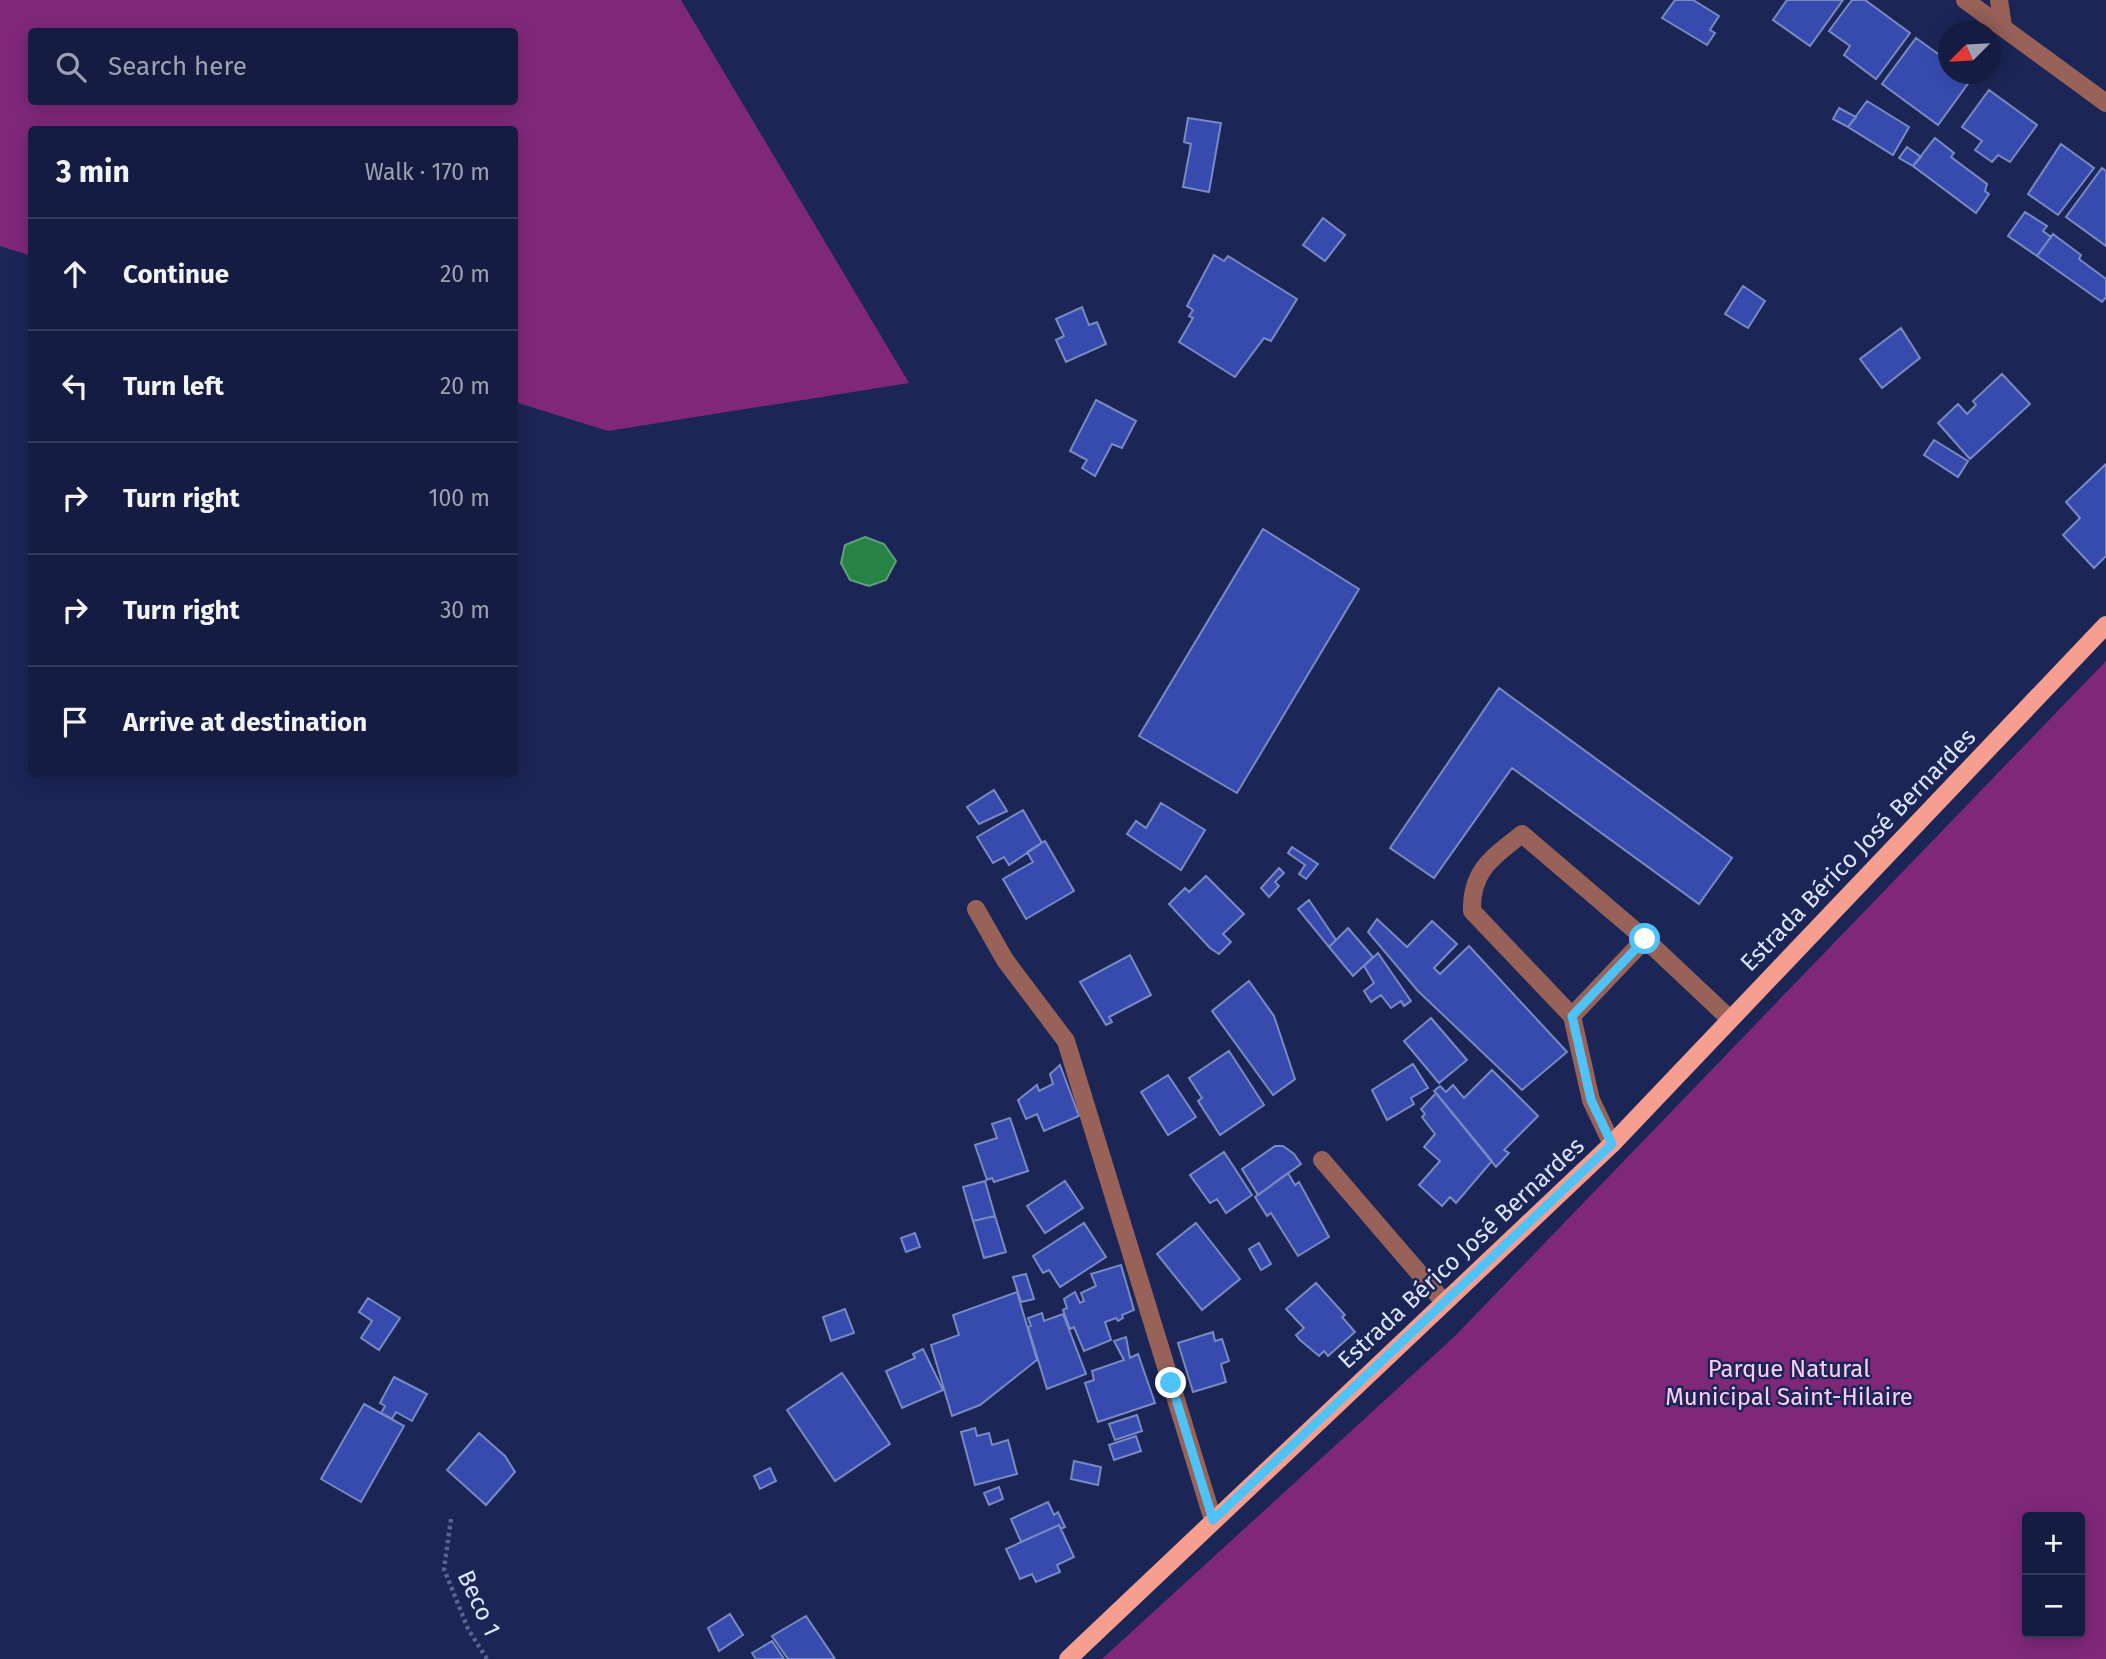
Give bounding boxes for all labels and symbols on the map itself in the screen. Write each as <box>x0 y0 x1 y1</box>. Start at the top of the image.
north arrow <box>1938 21 2001 84</box>
street label: Estrada Bérico José Bernardes <box>1735 723 1981 977</box>
route start <box>1629 923 1660 954</box>
street label: Estrada Bérico José Bernardes <box>1332 1132 1590 1374</box>
park label: Parque Natural Municipal Saint-Hilaire <box>1665 1355 1913 1411</box>
route end <box>1155 1367 1186 1398</box>
street label: Beco 1 <box>452 1566 506 1640</box>

